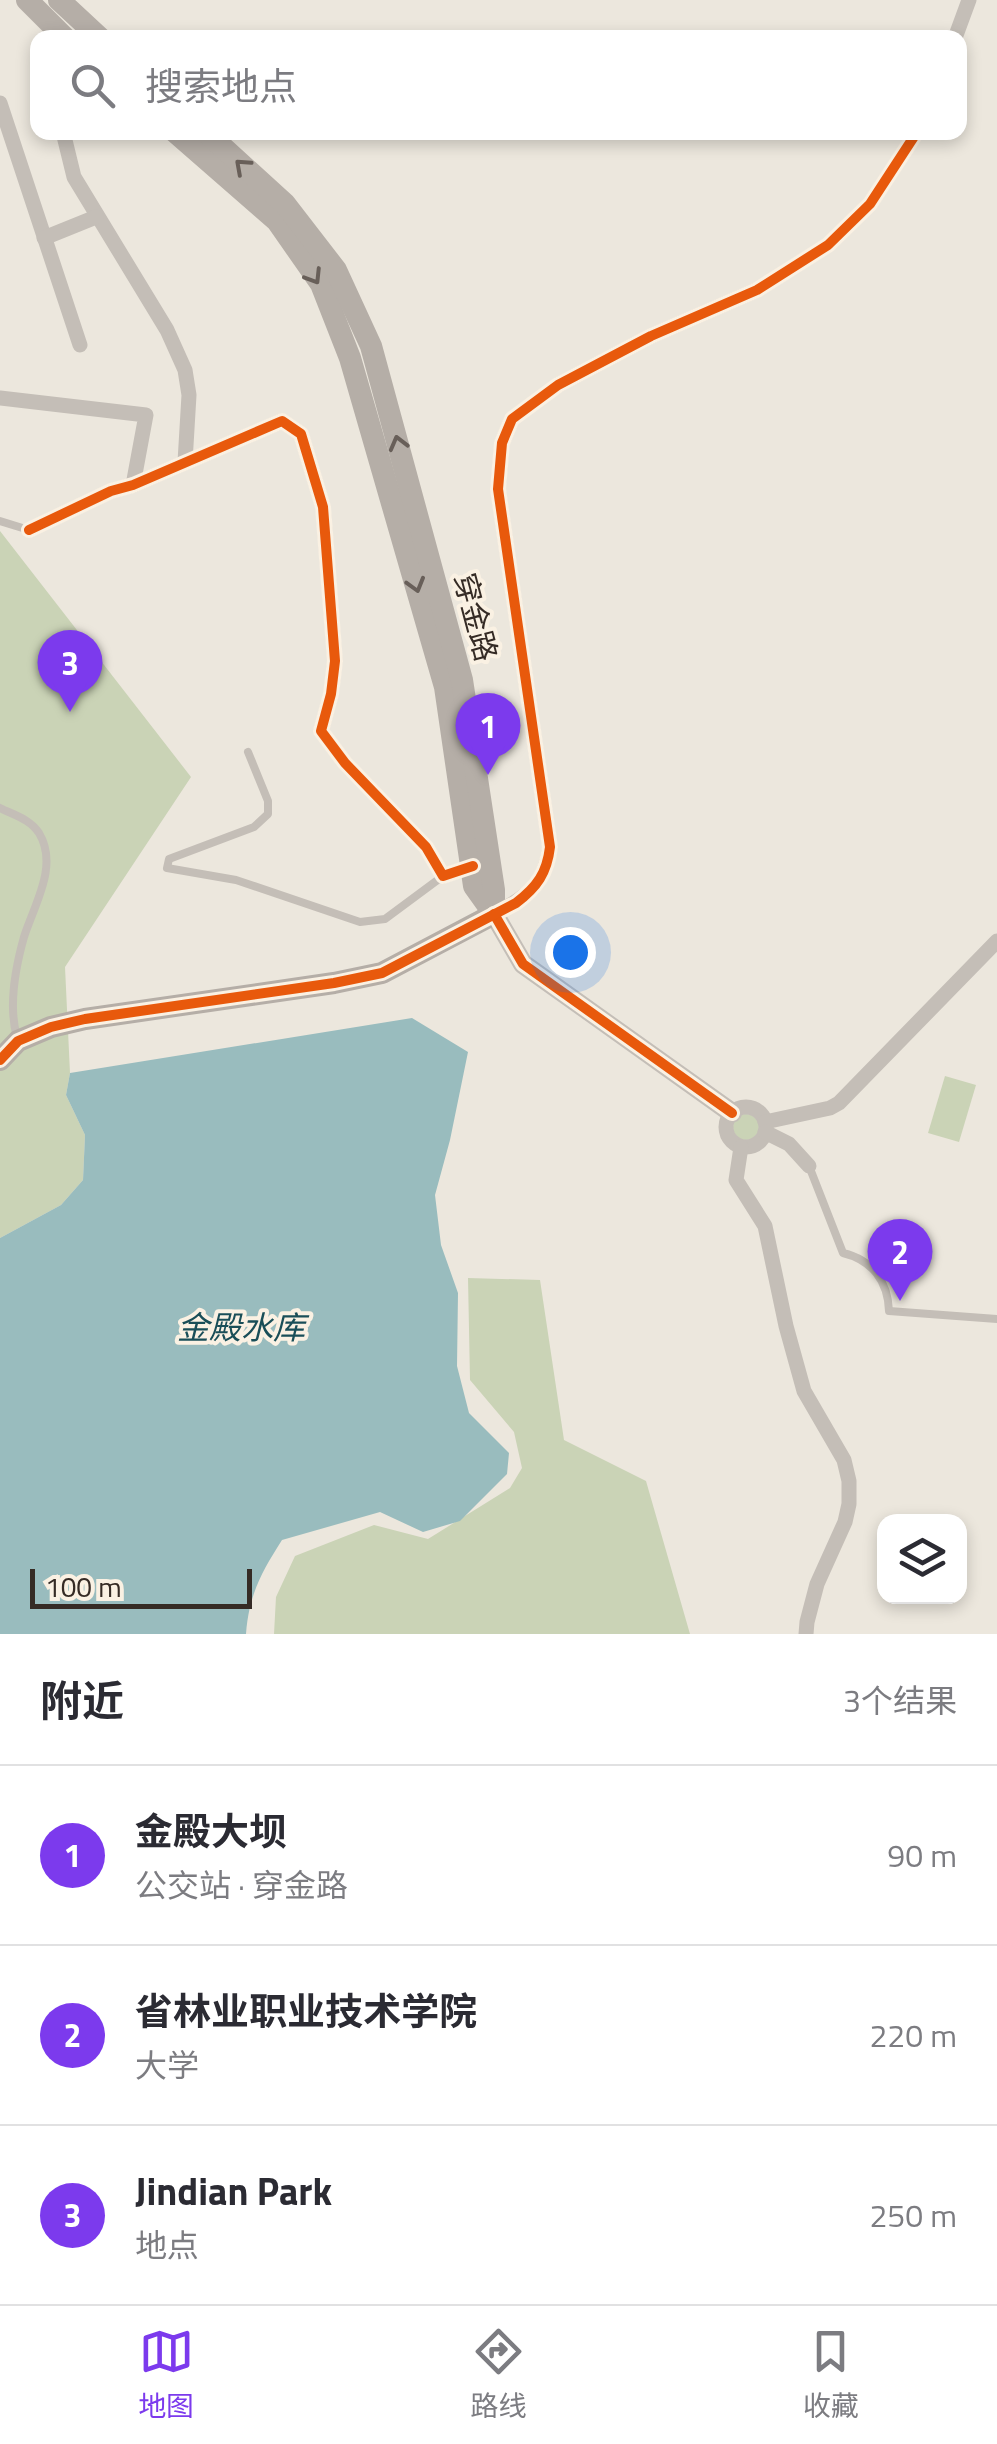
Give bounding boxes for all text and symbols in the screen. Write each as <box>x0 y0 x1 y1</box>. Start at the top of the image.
search box <box>30 30 967 140</box>
text: 搜索地点 <box>145 57 297 115</box>
icon: search <box>65 58 120 113</box>
one-way arrow <box>235 159 254 177</box>
one-way arrow <box>302 266 321 284</box>
one-way arrow <box>388 435 409 452</box>
street label: 穿金路 <box>442 568 510 666</box>
one-way arrow <box>404 576 425 593</box>
pin: 3 <box>38 630 102 712</box>
pin: 1 <box>456 692 520 775</box>
your location <box>545 927 596 978</box>
pin: 2 <box>868 1218 932 1301</box>
water label: 金殿水库 <box>177 1303 310 1351</box>
map controls <box>877 1514 967 1604</box>
button: layers <box>877 1514 967 1604</box>
scale bar <box>30 1564 252 1608</box>
text: 100 m <box>45 1565 122 1608</box>
text: 附近 <box>40 1668 124 1732</box>
text: 3个结果 <box>843 1676 957 1724</box>
text: 金殿大坝 <box>135 1802 287 1860</box>
text: 1 <box>64 1831 81 1879</box>
text: 90 m <box>887 1831 957 1879</box>
text: 公交站 · 穿金路 <box>135 1861 348 1909</box>
text: 省林业职业技术学院 <box>135 1982 477 2040</box>
text: 2 <box>64 2011 81 2059</box>
text: 220 m <box>869 2011 957 2059</box>
text: 大学 <box>135 2041 199 2089</box>
text: Jindian Park <box>135 2162 332 2220</box>
text: 3 <box>64 2191 81 2239</box>
text: 250 m <box>869 2191 957 2239</box>
text: 地点 <box>135 2221 199 2269</box>
tab: 地图 <box>138 2324 194 2427</box>
tab: 路线 <box>470 2324 527 2427</box>
tab: 收藏 <box>803 2324 859 2427</box>

